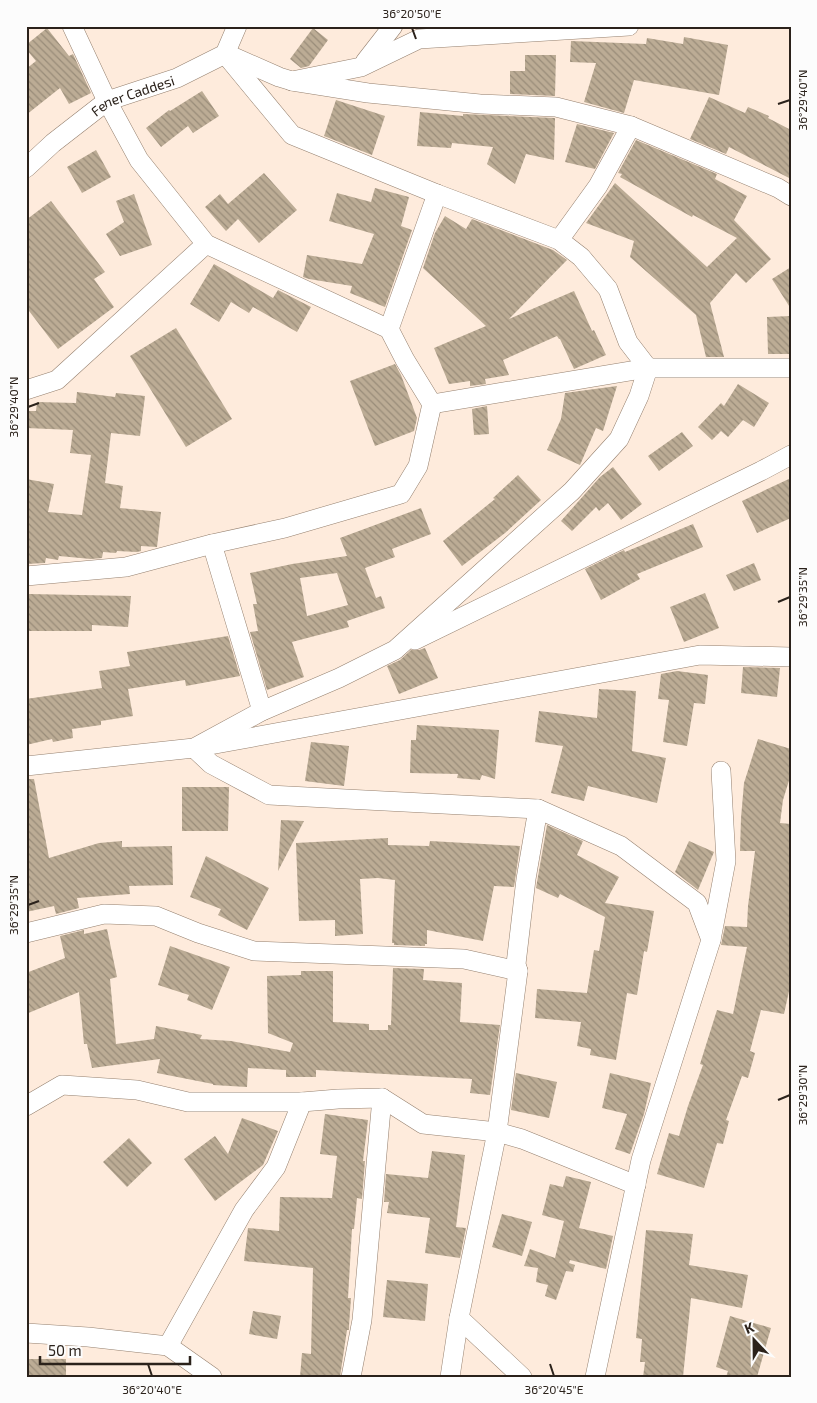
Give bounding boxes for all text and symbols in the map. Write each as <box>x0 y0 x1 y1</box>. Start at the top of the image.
text: 36°20'50"E <box>382 6 442 20</box>
text: 36°29'40"N <box>795 69 809 131</box>
street label: Fener Caddesi <box>87 71 176 119</box>
text: 36°29'40"N <box>6 376 20 438</box>
text: 36°29'35"N <box>795 567 809 627</box>
text: 36°29'35"N <box>6 875 20 935</box>
text: 36°29'30"N <box>795 1065 809 1125</box>
north arrow <box>730 1316 780 1366</box>
text: K <box>742 1318 756 1337</box>
scale bar <box>40 1333 190 1365</box>
text: 50 m <box>48 1341 82 1359</box>
text: 36°20'40"E <box>122 1382 182 1396</box>
text: 36°20'45"E <box>525 1382 584 1396</box>

